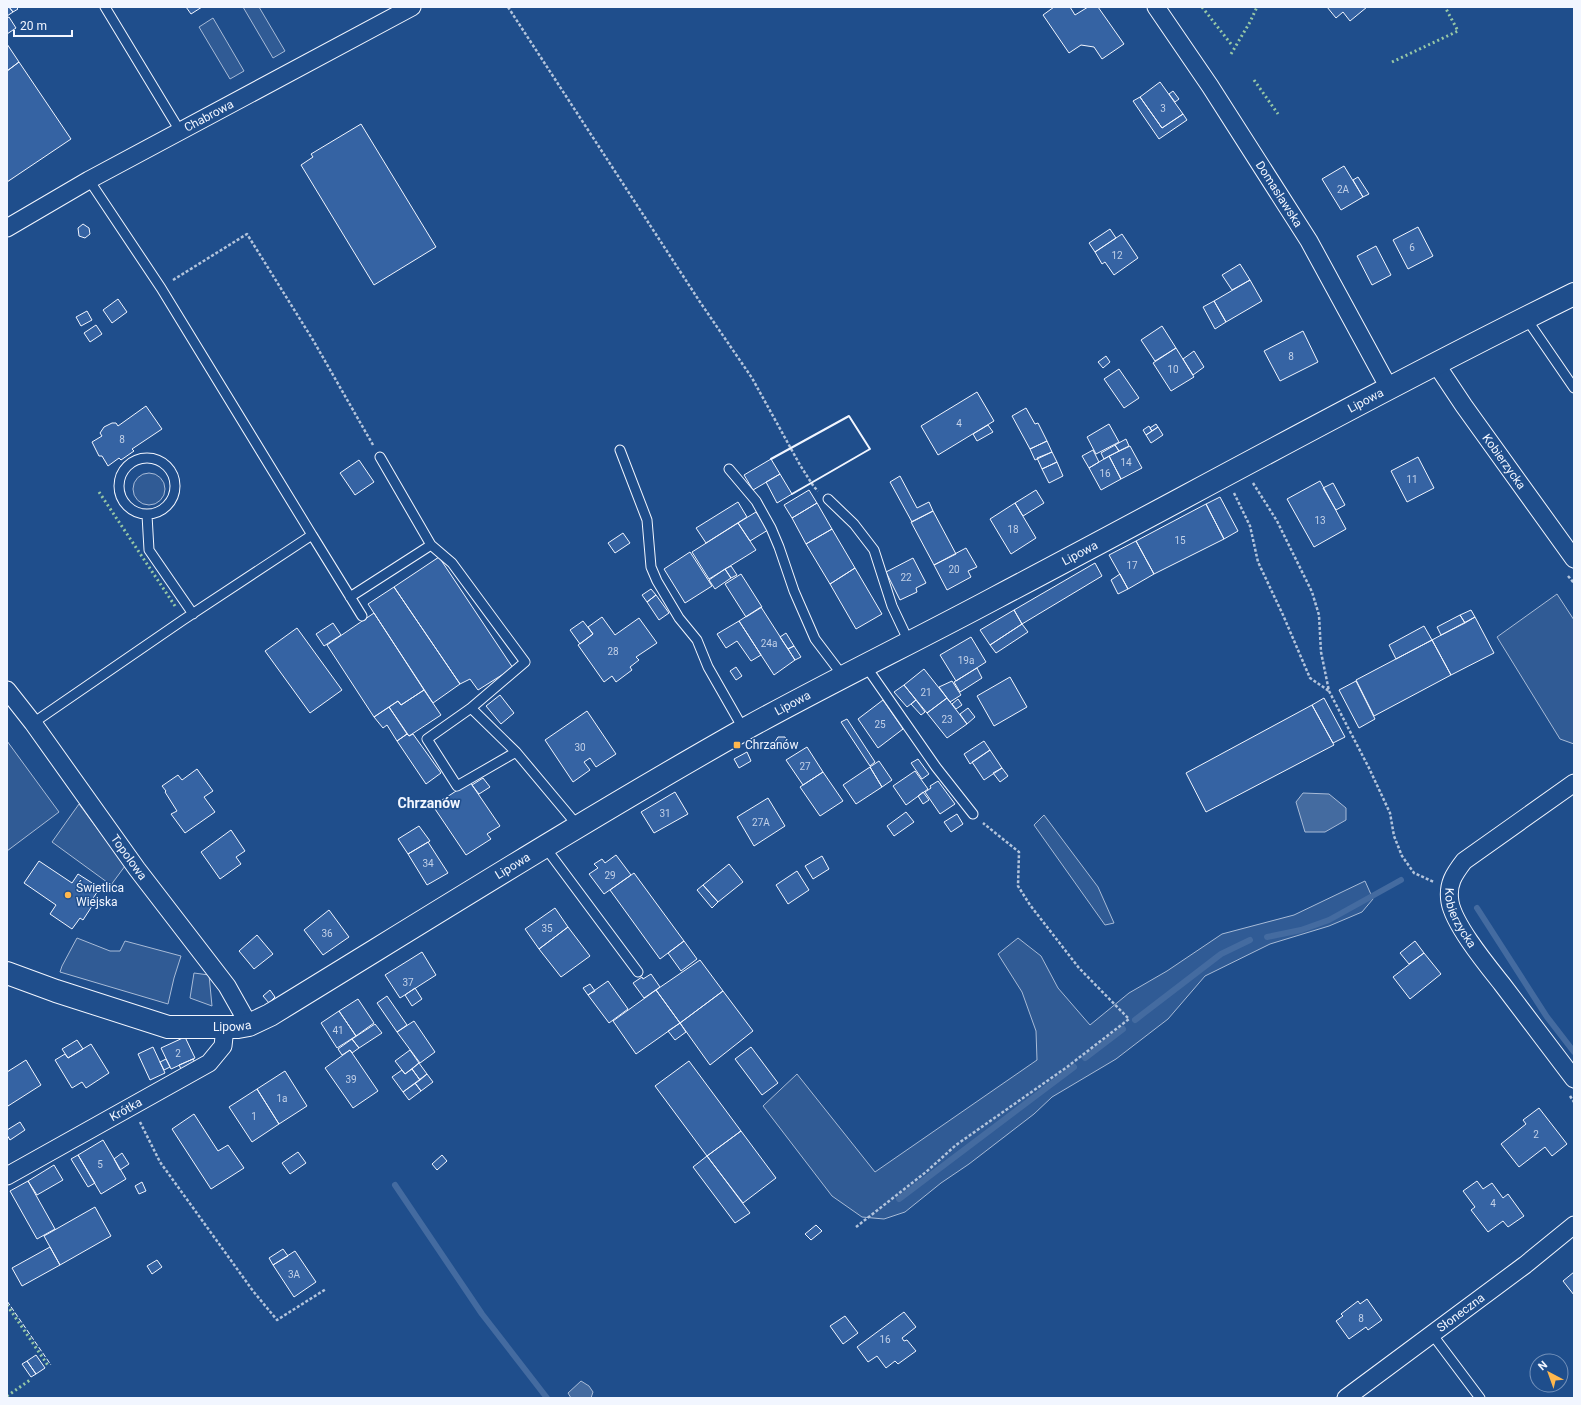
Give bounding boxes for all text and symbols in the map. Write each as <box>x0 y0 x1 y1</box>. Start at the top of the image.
scale bar <box>14 12 72 38</box>
text: 20 m <box>20 19 47 33</box>
street label: Chabrowa <box>182 97 236 135</box>
house number: 3 <box>1160 103 1166 114</box>
street label: Domasławska <box>1253 158 1305 230</box>
house number: 2A <box>1337 184 1350 195</box>
house number: 6 <box>1409 242 1415 253</box>
house number: 12 <box>1111 250 1123 261</box>
house number: 8 <box>1288 351 1294 362</box>
house number: 10 <box>1167 364 1179 375</box>
street label: Lipowa <box>1345 385 1386 416</box>
house number: 4 <box>956 418 962 429</box>
street label: Kobierzycka <box>1479 431 1529 492</box>
house number: 8 <box>119 434 125 445</box>
house number: 14 <box>1120 457 1132 468</box>
house number: 16 <box>1099 468 1111 479</box>
house number: 11 <box>1406 474 1418 485</box>
house number: 13 <box>1314 515 1326 526</box>
house number: 18 <box>1007 524 1019 535</box>
house number: 15 <box>1174 535 1186 546</box>
street label: Lipowa <box>1060 538 1100 568</box>
house number: 17 <box>1126 560 1138 571</box>
house number: 20 <box>948 564 960 575</box>
house number: 22 <box>900 572 912 583</box>
house number: 24a <box>761 638 777 649</box>
house number: 28 <box>607 646 619 657</box>
house number: 19a <box>958 655 974 666</box>
house number: 21 <box>920 687 932 698</box>
street label: Lipowa <box>772 688 813 718</box>
house number: 23 <box>941 714 953 725</box>
house number: 25 <box>874 719 886 730</box>
place label: Chrzanów <box>745 738 798 752</box>
marker: Chrzanów <box>732 740 742 750</box>
house number: 30 <box>574 742 586 753</box>
house number: 27 <box>799 761 811 772</box>
district label: Chrzanów <box>398 795 461 811</box>
house number: 31 <box>659 808 671 819</box>
house number: 27A <box>752 817 770 828</box>
street label: Topolowa <box>108 832 150 883</box>
street label: Lipowa <box>493 850 533 882</box>
house number: 34 <box>422 858 434 869</box>
house number: 29 <box>604 870 616 881</box>
place label: Świetlica Wiejska <box>76 880 124 909</box>
street label: Kobierzycka <box>1442 887 1479 951</box>
marker: Świetlica Wiejska <box>63 890 73 900</box>
house number: 35 <box>541 923 553 934</box>
house number: 36 <box>321 928 333 939</box>
house number: 37 <box>402 977 414 988</box>
street label: Lipowa <box>213 1018 252 1034</box>
house number: 41 <box>332 1025 344 1036</box>
house number: 2 <box>175 1048 181 1059</box>
house number: 39 <box>345 1074 357 1085</box>
house number: 1a <box>276 1093 288 1104</box>
street label: Krótka <box>107 1095 144 1124</box>
house number: 1 <box>251 1111 257 1122</box>
house number: 2 <box>1533 1129 1539 1140</box>
house number: 5 <box>97 1159 103 1170</box>
house number: 4 <box>1490 1198 1496 1209</box>
house number: 3A <box>288 1269 301 1280</box>
street label: Słoneczna <box>1434 1291 1487 1335</box>
house number: 8 <box>1358 1313 1364 1324</box>
house number: 16 <box>879 1334 891 1345</box>
north arrow <box>1529 1353 1569 1393</box>
text: N <box>1536 1358 1550 1373</box>

